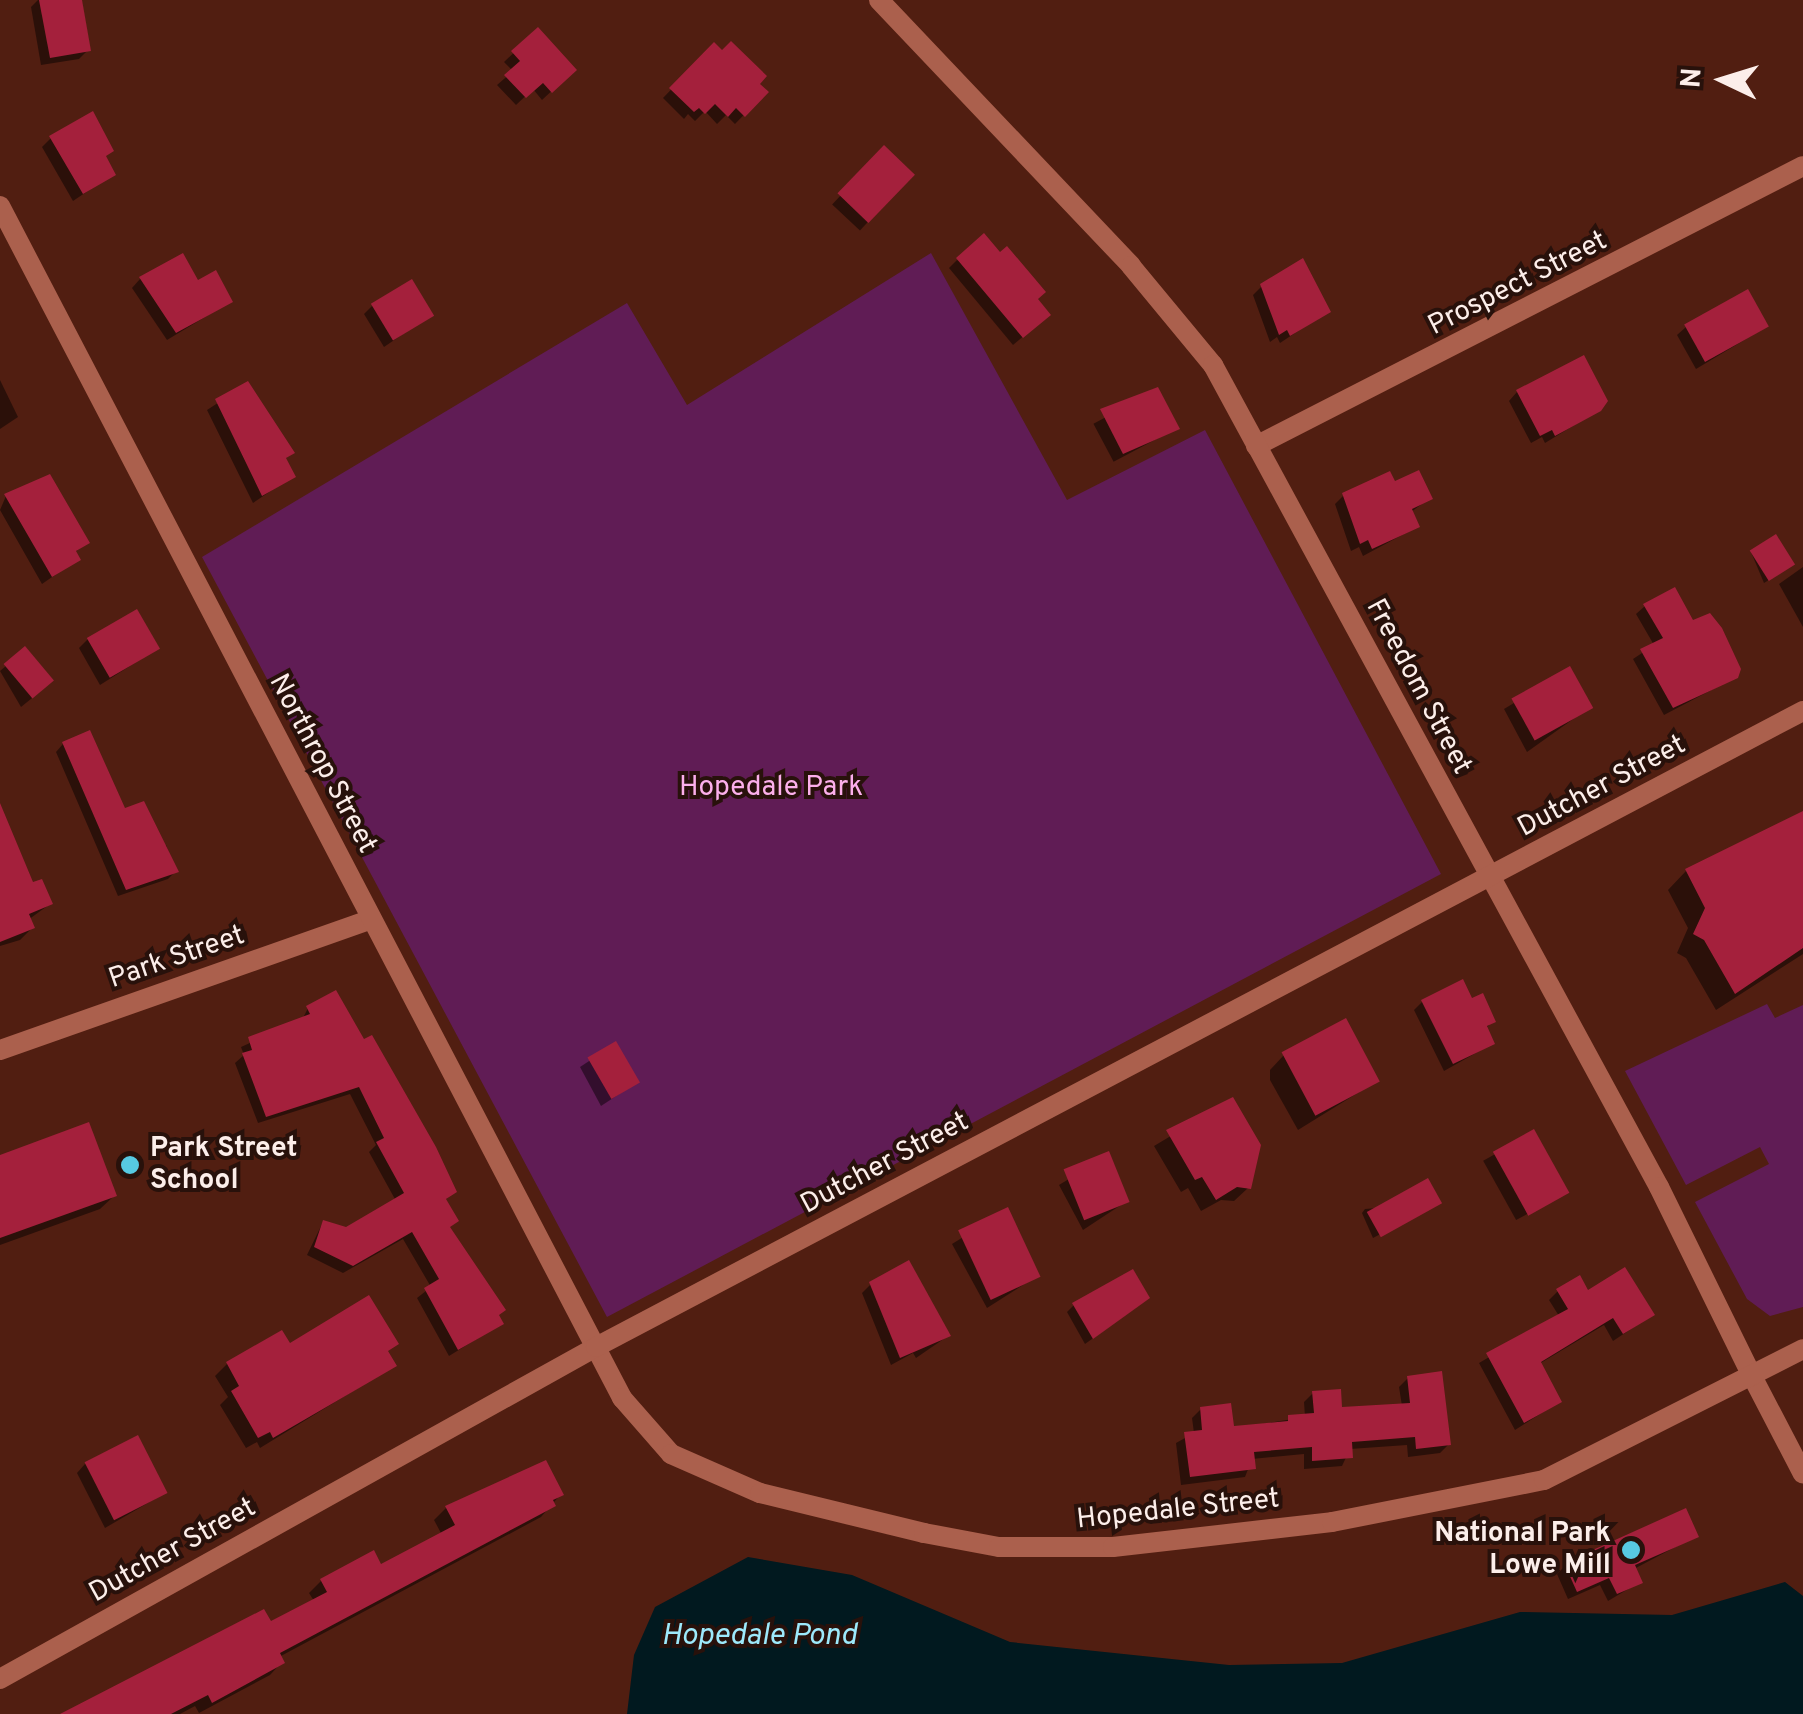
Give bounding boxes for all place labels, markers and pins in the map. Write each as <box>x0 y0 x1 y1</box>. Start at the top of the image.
place label: Park Street School <box>150 1132 297 1198</box>
marker: Park Street School <box>119 1154 141 1176</box>
place label: National Park Lowe Mill <box>1434 1517 1611 1583</box>
marker: National Park Lowe Mill <box>1620 1539 1642 1561</box>

